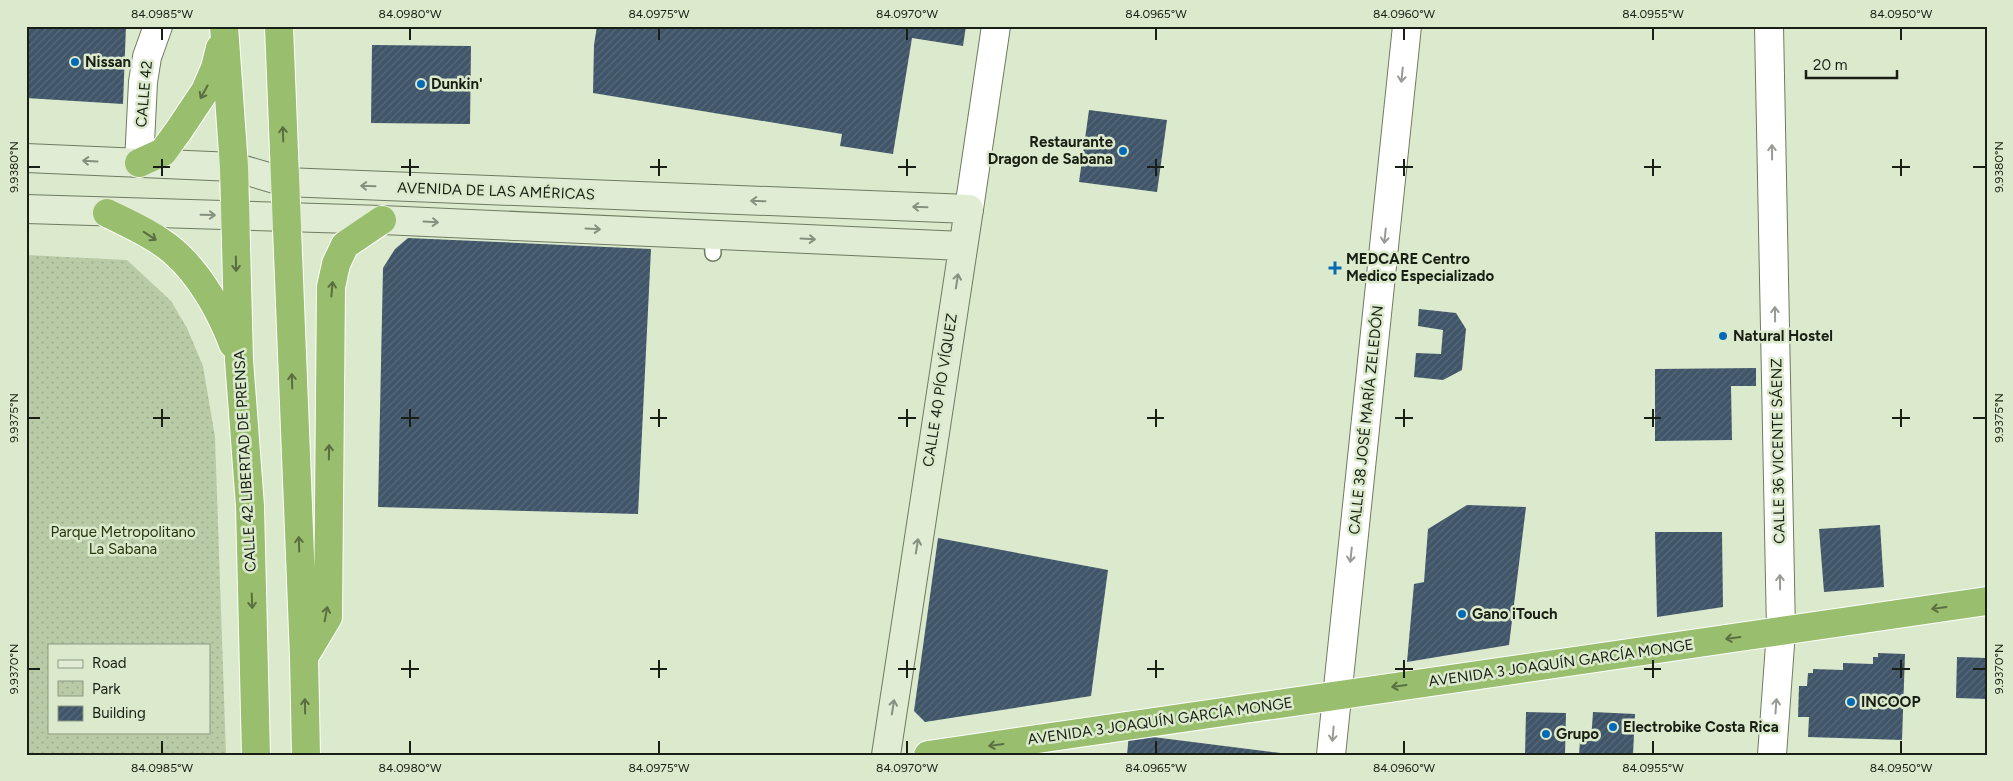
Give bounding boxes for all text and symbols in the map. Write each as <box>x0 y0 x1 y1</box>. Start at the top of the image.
text: 84.0985°W <box>131 7 193 21</box>
text: 84.0980°W <box>379 7 442 21</box>
text: 84.0975°W <box>628 7 690 21</box>
text: 84.0970°W <box>876 7 938 21</box>
text: 84.0965°W <box>1125 7 1187 21</box>
text: 84.0960°W <box>1373 7 1436 21</box>
text: 84.0955°W <box>1622 7 1684 21</box>
text: 84.0950°W <box>1870 7 1933 21</box>
scale bar <box>1806 48 1897 80</box>
place label: Nissan <box>85 53 131 71</box>
marker: Nissan <box>69 56 81 68</box>
text: 20 m <box>1813 56 1847 74</box>
street label: CALLE 42 <box>132 60 156 128</box>
one-way arrow <box>1397 66 1407 82</box>
place label: Dunkin' <box>431 75 483 93</box>
marker: Dunkin' <box>415 78 427 90</box>
one-way arrow <box>199 85 209 100</box>
one-way arrow <box>278 126 287 142</box>
place label: Restaurante Dragon de Sabana <box>988 133 1114 168</box>
text: 9.9380°N <box>7 141 21 193</box>
text: 9.9380°N <box>1992 141 2006 193</box>
one-way arrow <box>1767 144 1777 160</box>
marker: Restaurante Dragon de Sabana <box>1117 145 1129 157</box>
one-way arrow <box>83 157 99 166</box>
street label: AVENIDA DE LAS AMÉRICAS <box>397 179 595 203</box>
one-way arrow <box>360 181 376 190</box>
one-way arrow <box>750 196 766 206</box>
one-way arrow <box>912 203 928 212</box>
one-way arrow <box>200 210 216 220</box>
one-way arrow <box>423 217 439 226</box>
one-way arrow <box>585 225 601 234</box>
one-way arrow <box>1380 228 1390 244</box>
one-way arrow <box>142 231 156 241</box>
one-way arrow <box>800 234 816 244</box>
place label: MEDCARE Centro Medico Especializado <box>1346 250 1494 285</box>
one-way arrow <box>231 256 241 272</box>
marker: MEDCARE Centro Medico Especializado <box>1328 261 1342 275</box>
one-way arrow <box>953 274 963 290</box>
one-way arrow <box>327 282 337 298</box>
street label: CALLE 38 JOSÉ MARÍA ZELEDÓN <box>1345 305 1387 535</box>
one-way arrow <box>1770 307 1780 323</box>
street label: CALLE 40 PÍO VÍQUEZ <box>919 312 961 468</box>
place label: Natural Hostel <box>1733 327 1833 345</box>
marker: Natural Hostel <box>1717 330 1729 342</box>
street label: CALLE 42 LIBERTAD DE PRENSA <box>230 350 260 572</box>
street label: CALLE 36 VICENTE SÁENZ <box>1767 358 1789 544</box>
one-way arrow <box>288 374 297 390</box>
text: 9.9375°N <box>7 393 21 443</box>
text: 9.9375°N <box>1992 393 2006 443</box>
one-way arrow <box>324 444 334 460</box>
park label: Parque Metropolitano La Sabana <box>50 523 196 558</box>
one-way arrow <box>295 536 304 552</box>
one-way arrow <box>913 538 923 554</box>
one-way arrow <box>1347 546 1356 562</box>
one-way arrow <box>1776 574 1785 590</box>
one-way arrow <box>247 593 257 609</box>
one-way arrow <box>1931 603 1947 613</box>
place label: Gano iTouch <box>1472 605 1558 623</box>
one-way arrow <box>322 606 331 622</box>
marker: Gano iTouch <box>1456 608 1468 620</box>
one-way arrow <box>1726 633 1742 643</box>
street label: AVENIDA 3 JOAQUÍN GARCÍA MONGE <box>1427 635 1695 691</box>
text: 9.9370°N <box>7 644 21 694</box>
legend <box>48 644 210 734</box>
text: 9.9370°N <box>1992 644 2006 694</box>
text: Road <box>92 654 127 672</box>
text: Park <box>92 680 121 698</box>
one-way arrow <box>1392 682 1408 692</box>
street label: AVENIDA 3 JOAQUÍN GARCÍA MONGE <box>1026 693 1294 749</box>
place label: INCOOP <box>1861 693 1920 711</box>
marker: INCOOP <box>1845 696 1857 708</box>
one-way arrow <box>300 698 310 714</box>
one-way arrow <box>1771 698 1780 714</box>
one-way arrow <box>888 699 898 715</box>
text: Building <box>92 704 146 722</box>
place label: Electrobike Costa Rica <box>1623 718 1779 736</box>
marker: Electrobike Costa Rica <box>1607 721 1619 733</box>
one-way arrow <box>1328 725 1338 741</box>
place label: Grupo <box>1556 725 1599 743</box>
marker: Grupo <box>1540 728 1552 740</box>
one-way arrow <box>988 740 1004 750</box>
text: 84.0985°W <box>131 761 193 775</box>
text: 84.0980°W <box>379 761 442 775</box>
text: 84.0975°W <box>628 761 690 775</box>
text: 84.0970°W <box>876 761 938 775</box>
text: 84.0965°W <box>1125 761 1187 775</box>
text: 84.0960°W <box>1373 761 1436 775</box>
text: 84.0955°W <box>1622 761 1684 775</box>
text: 84.0950°W <box>1870 761 1933 775</box>

